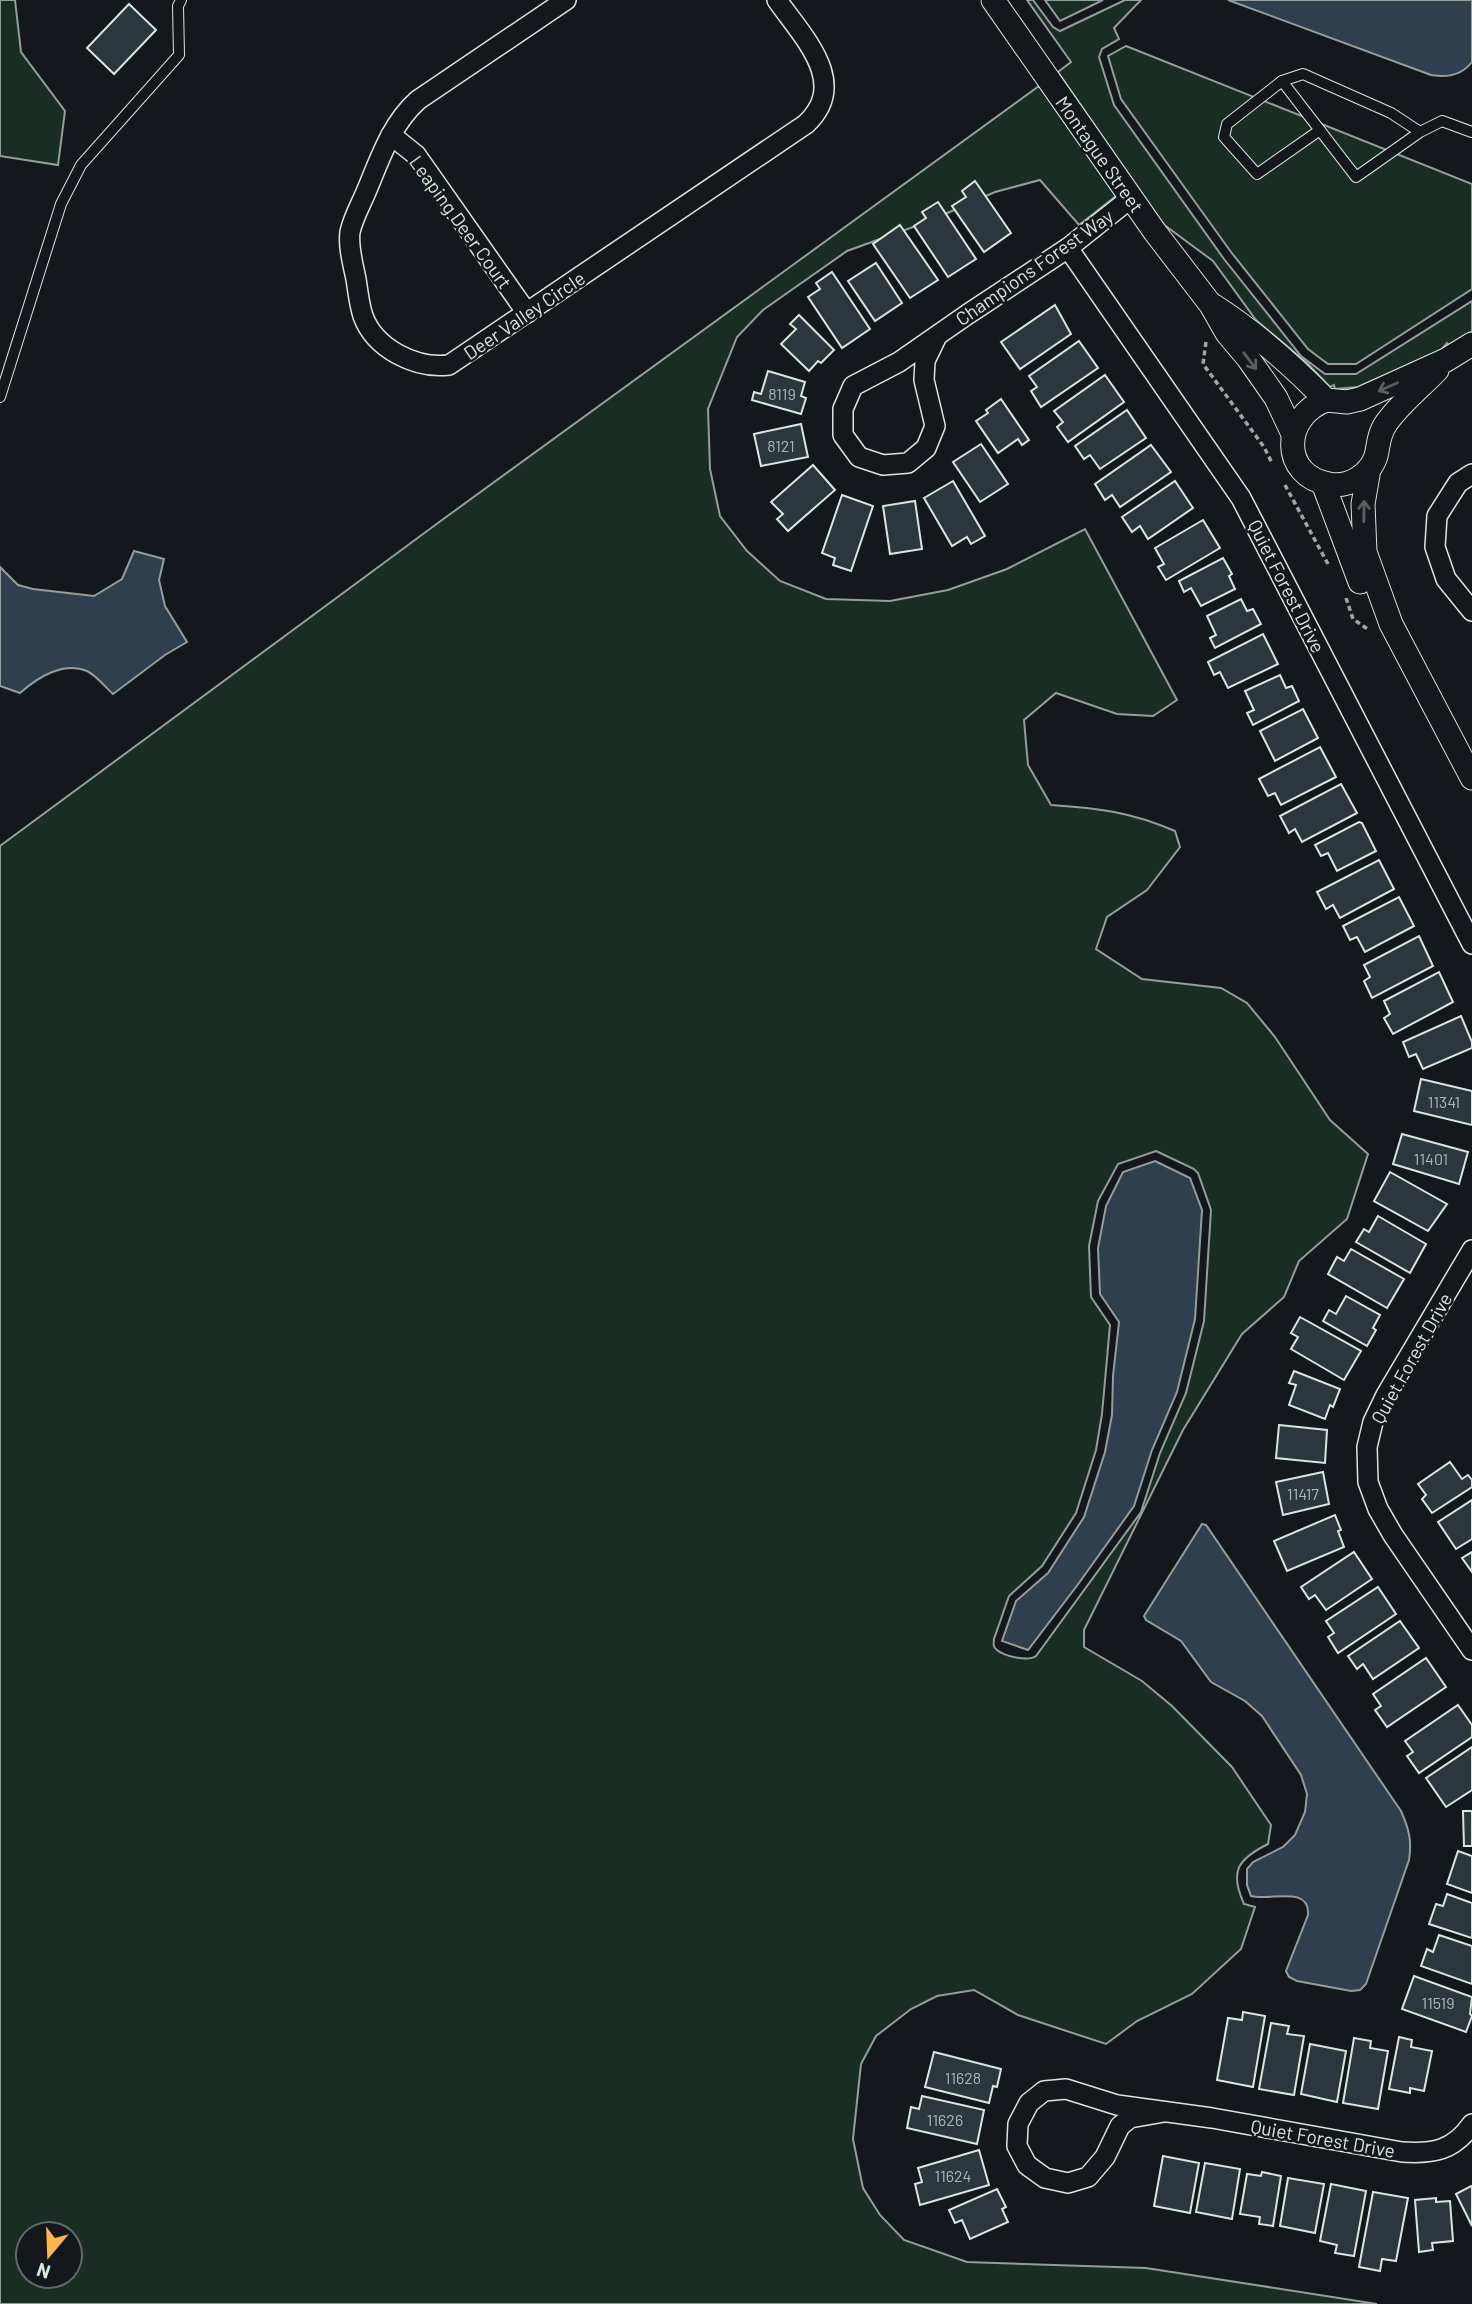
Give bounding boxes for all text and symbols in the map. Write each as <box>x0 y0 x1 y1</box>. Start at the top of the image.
street label: Montague Street <box>1051 91 1149 217</box>
street label: Leaping Deer Court <box>405 151 517 293</box>
street label: Champions Forest Way <box>951 204 1117 330</box>
street label: Deer Valley Circle <box>459 266 589 364</box>
one-way arrow <box>1242 351 1257 369</box>
one-way arrow <box>1377 381 1399 394</box>
house number: 8119 <box>768 384 796 403</box>
house number: 8121 <box>767 436 795 455</box>
one-way arrow <box>1357 500 1371 523</box>
street label: Quiet Forest Drive <box>1244 516 1330 656</box>
house number: 11341 <box>1428 1092 1460 1111</box>
house number: 11401 <box>1414 1149 1448 1168</box>
street label: Quiet Forest Drive <box>1366 1289 1456 1427</box>
house number: 11417 <box>1287 1484 1319 1503</box>
house number: 11519 <box>1422 1993 1454 2012</box>
house number: 11628 <box>945 2068 981 2087</box>
house number: 11626 <box>927 2110 963 2129</box>
street label: Quiet Forest Drive <box>1249 2114 1397 2162</box>
house number: 11624 <box>935 2166 971 2185</box>
north arrow <box>14 2220 84 2290</box>
text: N <box>34 2259 53 2284</box>

